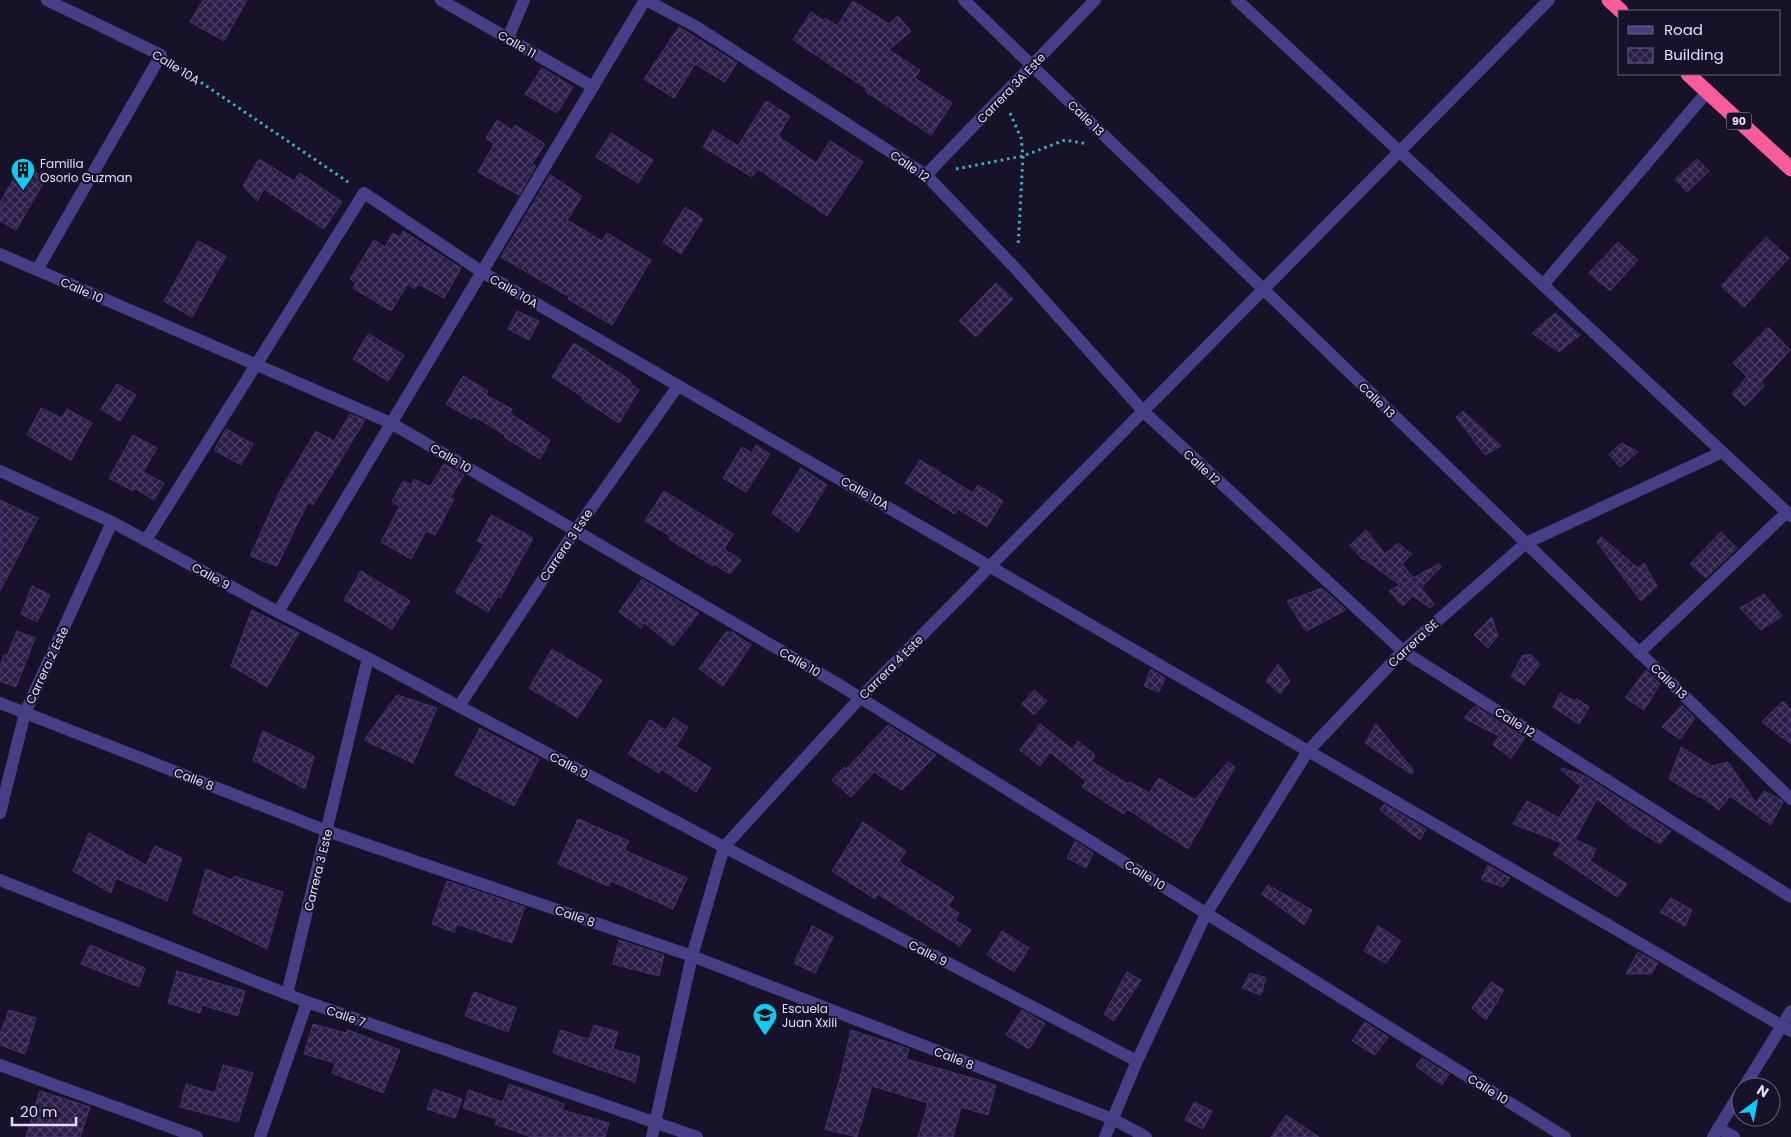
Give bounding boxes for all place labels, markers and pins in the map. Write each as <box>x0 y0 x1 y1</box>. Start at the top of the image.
place label: Familia Osorio Guzman <box>40 155 132 186</box>
building icon: Familia Osorio Guzman <box>10 157 36 191</box>
place label: Escuela Juan Xxiii <box>782 1000 837 1031</box>
school or university icon: Escuela Juan Xxiii <box>752 1002 778 1036</box>

